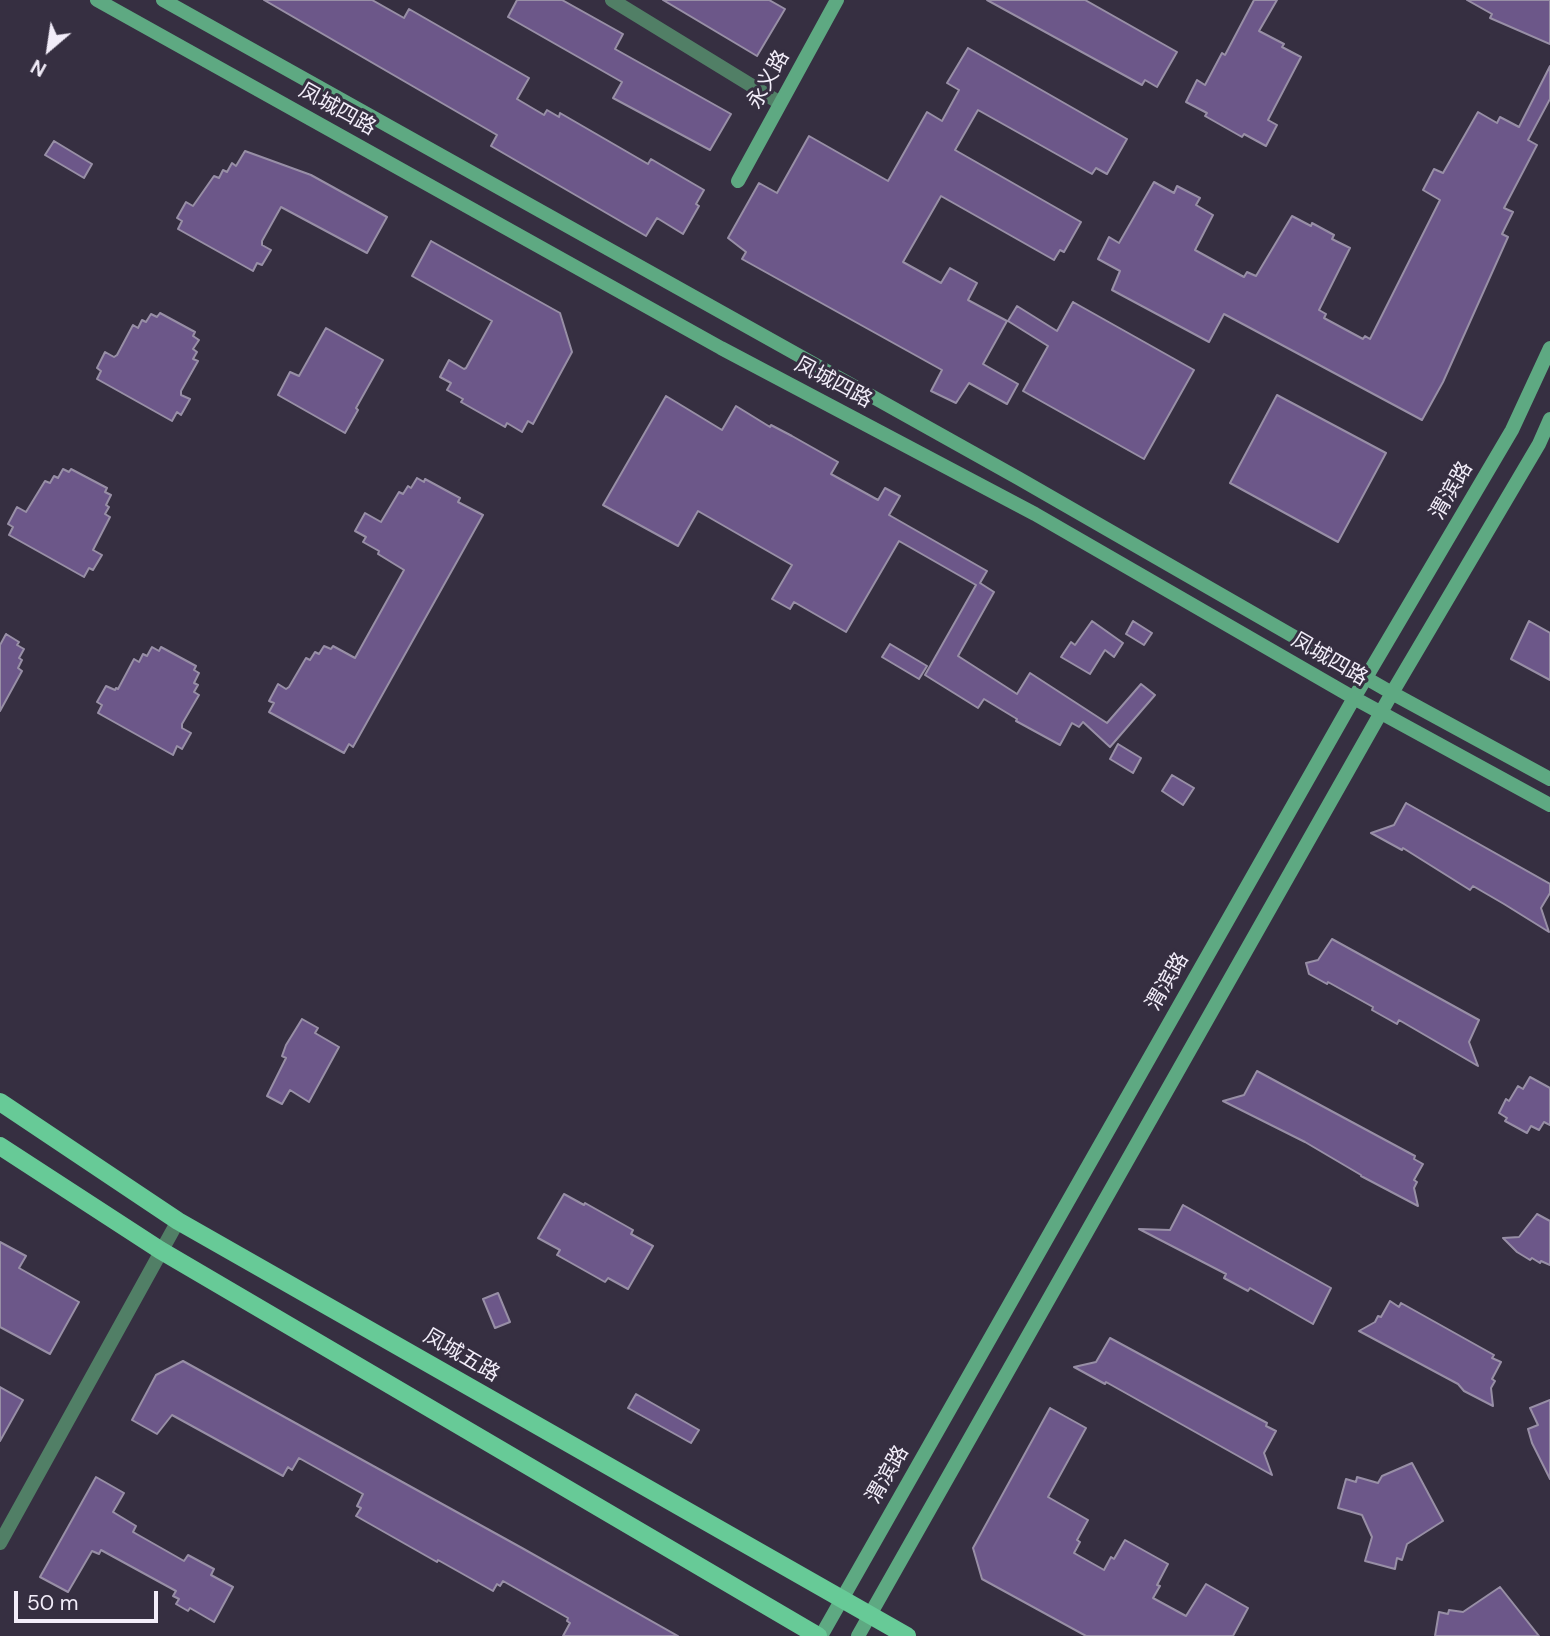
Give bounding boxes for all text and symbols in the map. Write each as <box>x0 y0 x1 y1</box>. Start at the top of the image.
north arrow <box>14 14 84 84</box>
street label: 永义路 <box>743 46 795 114</box>
text: N <box>26 54 51 82</box>
street label: 凤城四路 <box>294 79 380 141</box>
street label: 凤城四路 <box>790 352 876 414</box>
street label: 渭滨路 <box>1425 457 1479 525</box>
street label: 凤城四路 <box>1286 628 1372 692</box>
street label: 渭滨路 <box>1141 948 1195 1016</box>
street label: 凤城五路 <box>418 1324 504 1388</box>
street label: 渭滨路 <box>861 1441 915 1509</box>
scale bar <box>18 1576 161 1620</box>
text: 50 m <box>27 1589 78 1617</box>

